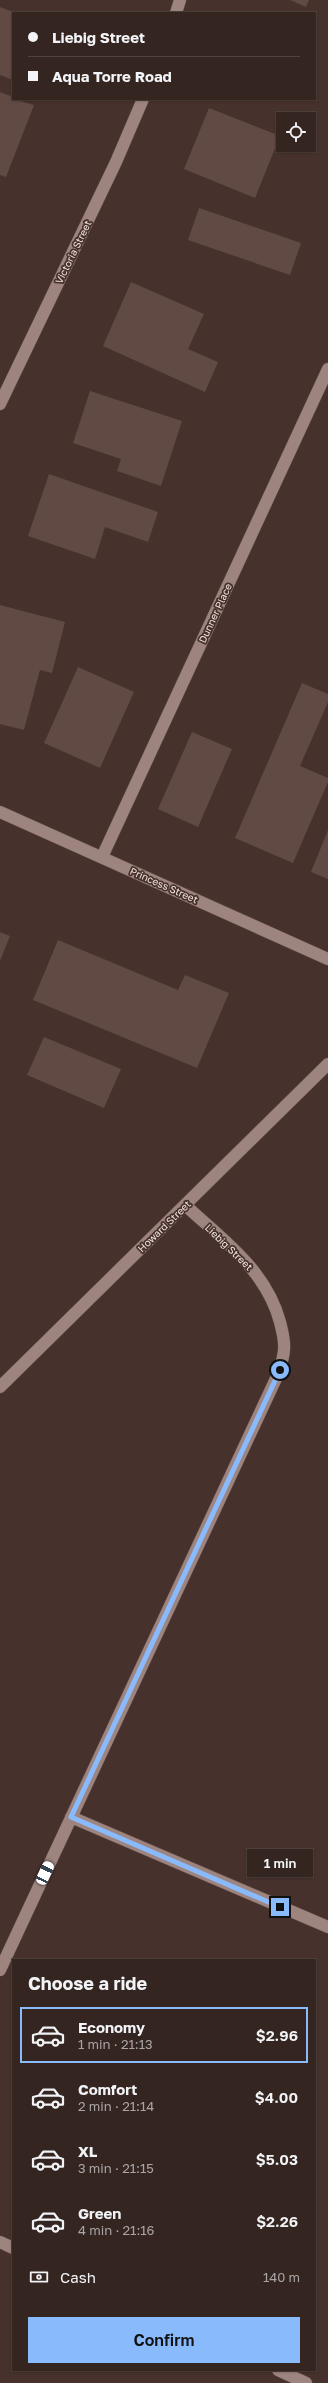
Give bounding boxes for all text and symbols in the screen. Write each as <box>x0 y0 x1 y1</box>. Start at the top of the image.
text: Liebig Street <box>52 28 145 46</box>
text: Aqua Torre Road <box>52 67 172 85</box>
map controls <box>276 112 316 152</box>
button: locate <box>276 112 316 152</box>
street label: Victoria Street <box>52 218 94 286</box>
street label: Dunner Place <box>196 581 234 645</box>
street label: Princess Street <box>128 865 200 905</box>
street label: Howard Street <box>135 1198 193 1254</box>
street label: Liebig Street <box>203 1221 255 1273</box>
route start <box>271 1361 289 1379</box>
callout: 1 min <box>247 1849 313 1877</box>
text: 1 min <box>264 1855 296 1871</box>
car <box>34 1860 56 1886</box>
route end <box>271 1898 289 1916</box>
text: Choose a ride <box>28 1972 147 1994</box>
icon: car <box>30 2017 66 2053</box>
text: Economy <box>78 2018 145 2036</box>
text: $2.96 <box>256 2026 298 2044</box>
text: 1 min · 21:13 <box>78 2036 153 2052</box>
icon: car <box>30 2079 66 2115</box>
text: Comfort <box>78 2080 137 2098</box>
text: $4.00 <box>255 2088 298 2106</box>
text: 2 min · 21:14 <box>78 2098 154 2114</box>
icon: car <box>30 2141 66 2177</box>
text: XL <box>78 2142 97 2160</box>
text: $5.03 <box>256 2150 298 2168</box>
text: 3 min · 21:15 <box>78 2160 154 2176</box>
icon: car <box>30 2203 66 2239</box>
text: Green <box>78 2204 121 2222</box>
text: $2.26 <box>256 2212 298 2230</box>
text: 4 min · 21:16 <box>78 2222 154 2238</box>
icon: cash <box>28 2266 50 2288</box>
text: Cash <box>60 2268 96 2286</box>
text: 140 m <box>263 2269 300 2285</box>
button: Confirm <box>28 2317 300 2363</box>

